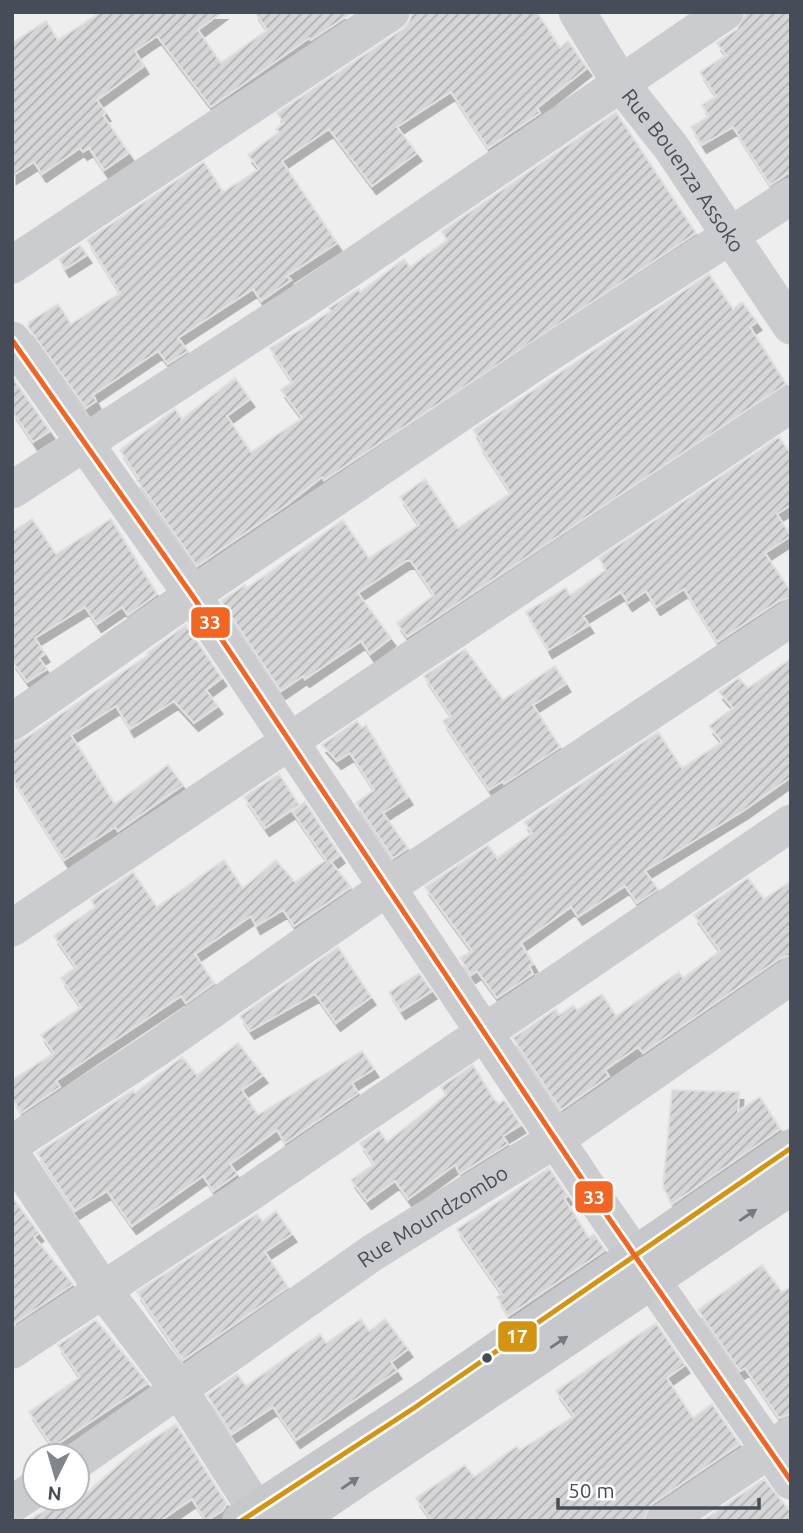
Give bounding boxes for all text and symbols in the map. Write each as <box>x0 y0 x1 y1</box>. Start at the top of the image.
street label: Rue Bouenza Assoko <box>617 84 750 256</box>
line badge: 33 <box>190 606 231 639</box>
text: 33 <box>199 611 221 633</box>
street label: Rue Moundzombo <box>353 1160 512 1272</box>
line badge: 33 <box>574 1180 614 1214</box>
text: 33 <box>583 1186 605 1208</box>
one-way arrow <box>739 1208 757 1222</box>
line badge: 17 <box>497 1320 538 1353</box>
text: 17 <box>506 1325 528 1347</box>
one-way arrow <box>550 1336 569 1349</box>
unlabelled marker <box>480 1351 494 1365</box>
north arrow <box>21 1442 91 1512</box>
scale bar <box>558 1466 759 1510</box>
one-way arrow <box>341 1477 360 1490</box>
text: 50 m <box>568 1478 615 1502</box>
text: N <box>46 1482 63 1506</box>

